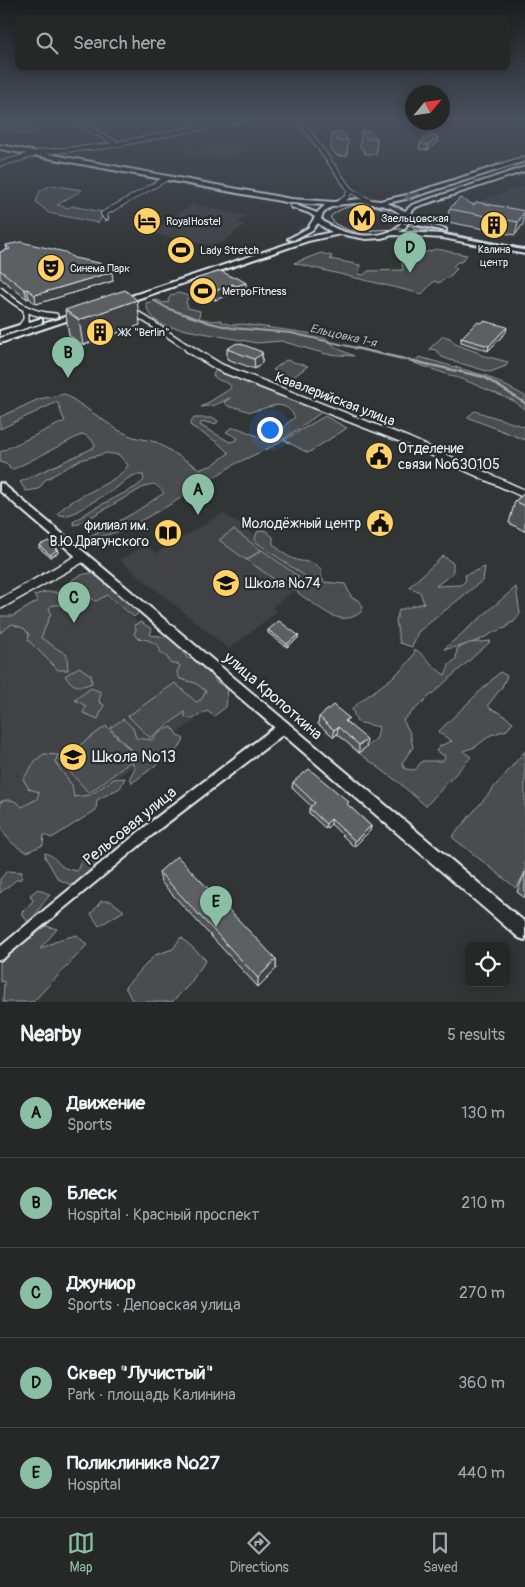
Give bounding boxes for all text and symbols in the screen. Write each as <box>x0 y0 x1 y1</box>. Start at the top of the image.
search box <box>15 15 510 70</box>
icon: search <box>33 29 61 57</box>
text: Search here <box>73 31 166 55</box>
north arrow <box>405 85 450 130</box>
one-way arrow <box>405 192 421 201</box>
metro station icon: Заельцовская <box>347 203 377 233</box>
hotel icon: RoyalHostel <box>132 206 162 236</box>
building icon: Калина центр <box>479 210 509 240</box>
place label: Заельцовская <box>381 212 449 225</box>
place label: RoyalHostel <box>166 215 221 228</box>
pin: D <box>394 232 426 273</box>
sports icon: Lady Stretch <box>166 235 196 265</box>
place label: Калина центр <box>478 243 510 269</box>
place label: Lady Stretch <box>200 244 259 257</box>
theatre icon: Синема Парк <box>36 253 66 283</box>
place label: Синема Парк <box>70 262 130 275</box>
sports icon: МетроFitness <box>188 276 218 306</box>
place label: МетроFitness <box>222 285 287 298</box>
building icon: ЖК "Berlin" <box>85 317 115 347</box>
water label: Ельцовка 1-я <box>308 321 379 351</box>
place label: ЖК "Berlin" <box>117 326 170 339</box>
pin: B <box>52 337 84 378</box>
street label: Кавалерийская улица <box>273 368 397 430</box>
your location <box>257 417 283 443</box>
place label: Отделение связи №630105 <box>398 440 500 473</box>
public building icon: Отделение связи №630105 <box>364 441 394 471</box>
pin: A <box>182 474 214 515</box>
public building icon: Молодёжный центр <box>365 508 395 538</box>
place label: Молодёжный центр <box>242 515 361 532</box>
place label: филиал им. В.Ю.Драгунского <box>49 517 149 550</box>
library icon: филиал им. В.Ю.Драгунского <box>153 518 183 548</box>
school or university icon: Школа №74 <box>211 568 241 598</box>
place label: Школа №74 <box>245 575 321 592</box>
pin: C <box>58 582 90 623</box>
street label: улица Кропоткина <box>219 647 326 744</box>
school or university icon: Школа №13 <box>58 742 88 772</box>
place label: Школа №13 <box>92 747 176 767</box>
street label: Рельсовая улица <box>79 782 181 870</box>
pin: E <box>200 886 232 927</box>
map controls <box>465 942 510 987</box>
button: locate <box>465 942 510 987</box>
text: Nearby <box>20 1021 81 1048</box>
text: 5 results <box>447 1025 505 1045</box>
text: Движение <box>67 1091 145 1115</box>
text: A <box>31 1103 41 1123</box>
text: 130 m <box>461 1103 505 1123</box>
text: Sports <box>67 1115 112 1135</box>
text: Блеск <box>67 1181 117 1205</box>
text: B <box>31 1193 41 1213</box>
text: 210 m <box>461 1193 505 1213</box>
text: Hospital · Красный проспект <box>67 1205 260 1225</box>
text: Джуниор <box>67 1271 136 1295</box>
text: C <box>31 1283 41 1303</box>
text: 270 m <box>459 1283 505 1303</box>
text: Sports · Деповская улица <box>67 1295 241 1315</box>
text: Сквер "Лучистый" <box>67 1361 213 1385</box>
text: D <box>31 1373 41 1393</box>
text: 360 m <box>458 1373 505 1393</box>
text: Park · площадь Калинина <box>67 1385 236 1405</box>
text: Поликлиника №27 <box>67 1451 220 1475</box>
text: E <box>32 1463 40 1483</box>
text: 440 m <box>458 1463 505 1483</box>
text: Hospital <box>67 1475 121 1495</box>
tab: Map <box>67 1529 95 1576</box>
tab: Directions <box>229 1529 289 1576</box>
tab: Saved <box>423 1529 458 1576</box>

